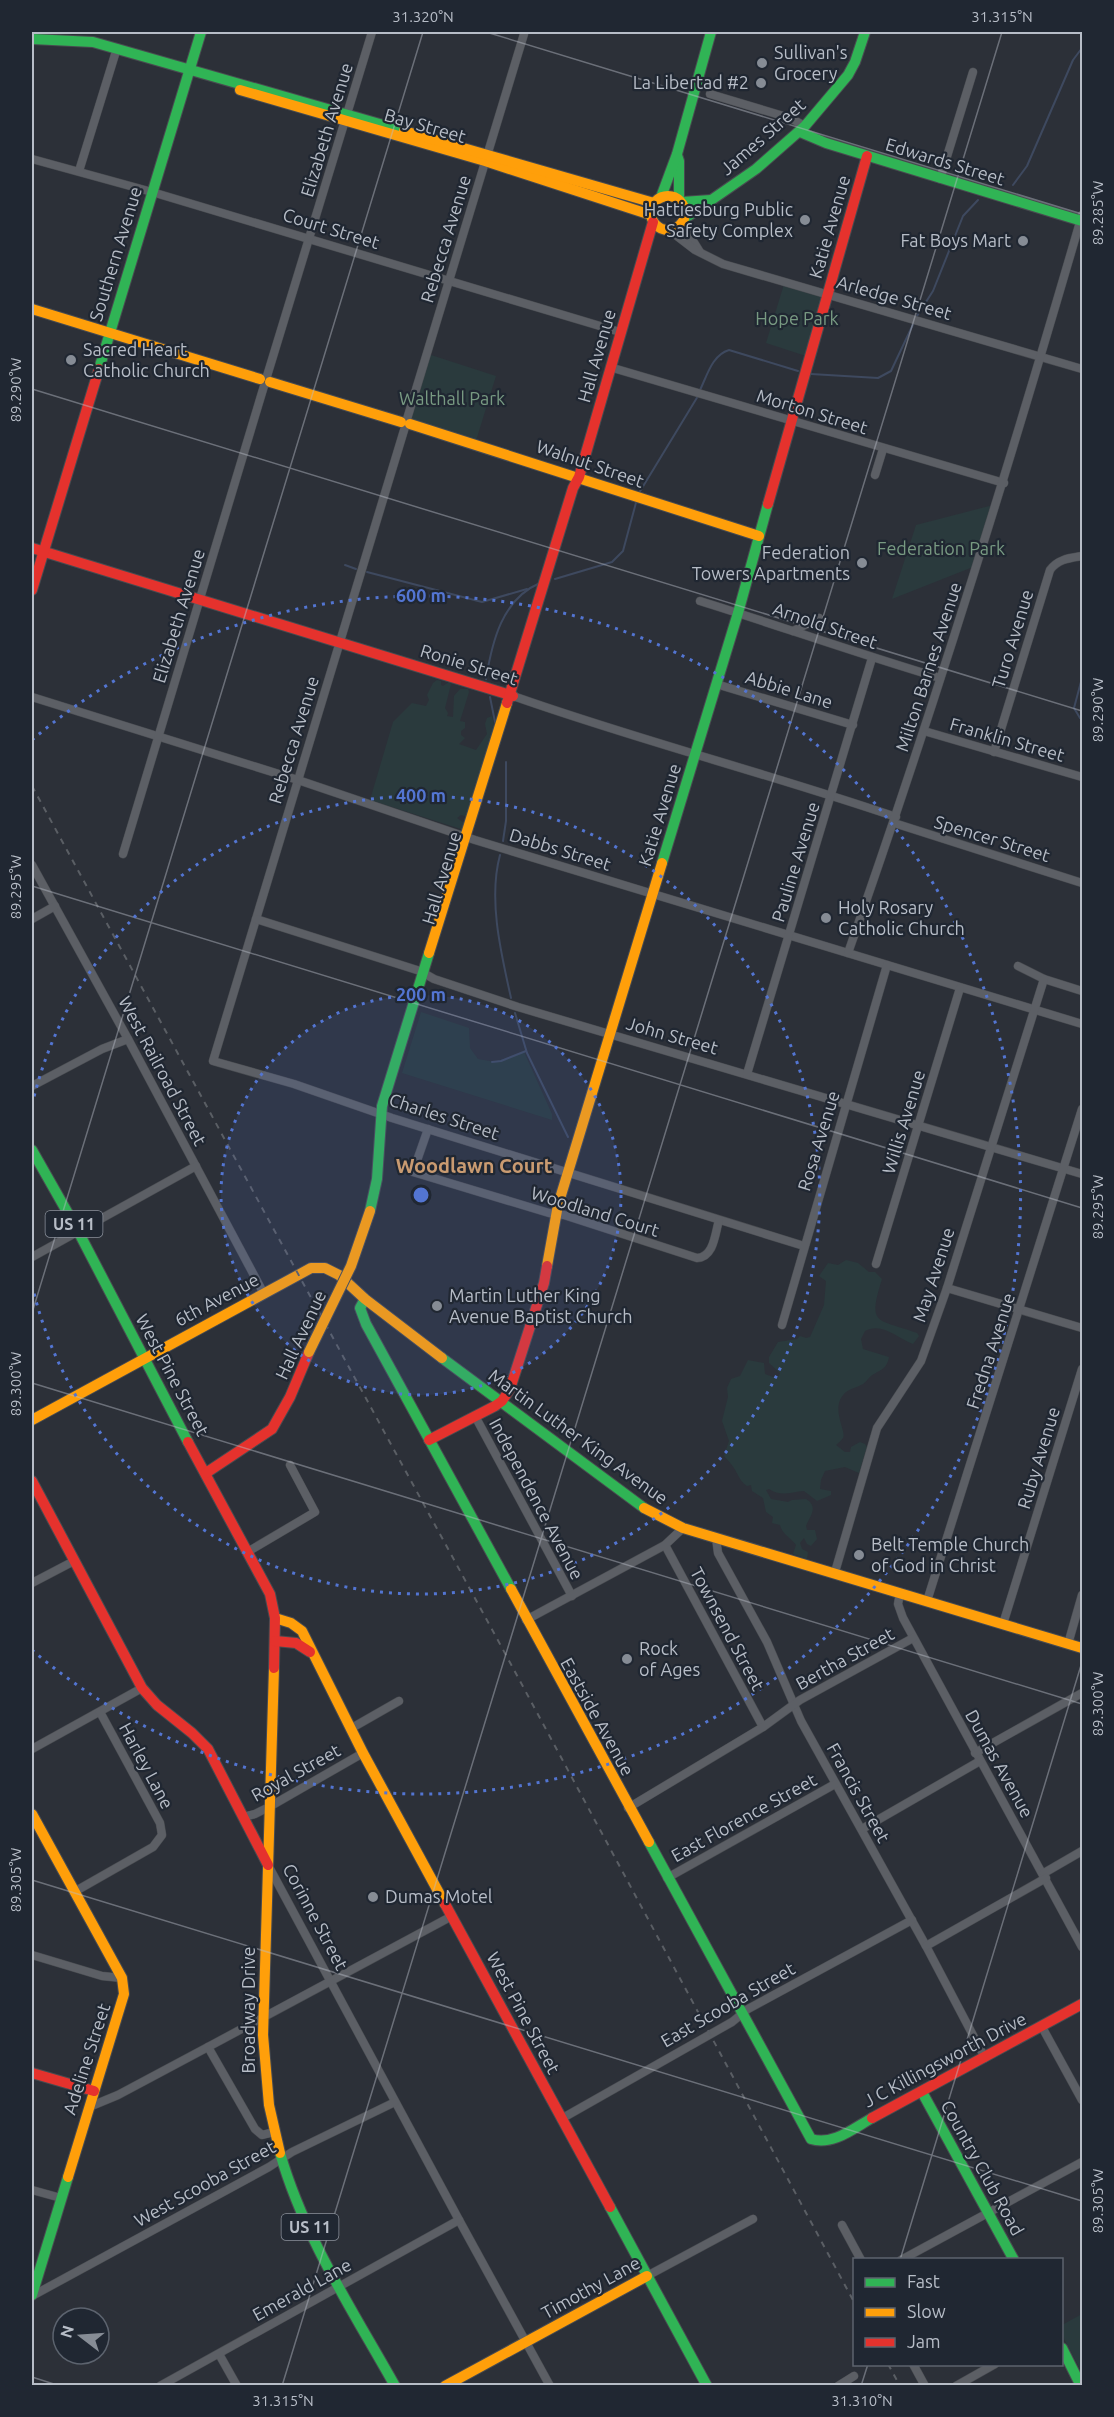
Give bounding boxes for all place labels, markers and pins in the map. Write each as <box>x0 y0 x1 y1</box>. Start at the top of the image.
place label: Sullivan's Grocery <box>774 42 848 83</box>
marker: Sullivan's Grocery <box>755 56 769 70</box>
place label: La Libertad #2 <box>633 72 749 92</box>
marker: La Libertad #2 <box>754 76 768 90</box>
place label: Hattiesburg Public Safety Complex <box>644 199 793 240</box>
marker: Hattiesburg Public Safety Complex <box>798 213 812 227</box>
place label: Fat Boys Mart <box>900 230 1011 250</box>
marker: Fat Boys Mart <box>1016 234 1030 248</box>
place label: Sacred Heart Catholic Church <box>83 339 210 380</box>
marker: Sacred Heart Catholic Church <box>64 353 78 367</box>
place label: Federation Towers Apartments <box>692 542 850 583</box>
marker: Federation Towers Apartments <box>855 556 869 570</box>
place label: Holy Rosary Catholic Church <box>838 897 965 938</box>
marker: Holy Rosary Catholic Church <box>819 911 833 925</box>
centre of rings <box>411 1185 431 1205</box>
place label: Martin Luther King Avenue Baptist Church <box>449 1285 632 1326</box>
marker: Martin Luther King Avenue Baptist Church <box>430 1299 444 1313</box>
place label: Belt Temple Church of God in Christ <box>871 1534 1029 1575</box>
marker: Belt Temple Church of God in Christ <box>852 1548 866 1562</box>
place label: Rock of Ages <box>639 1638 700 1679</box>
marker: Rock of Ages <box>620 1652 634 1666</box>
place label: Dumas Motel <box>385 1886 493 1906</box>
marker: Dumas Motel <box>366 1890 380 1904</box>

